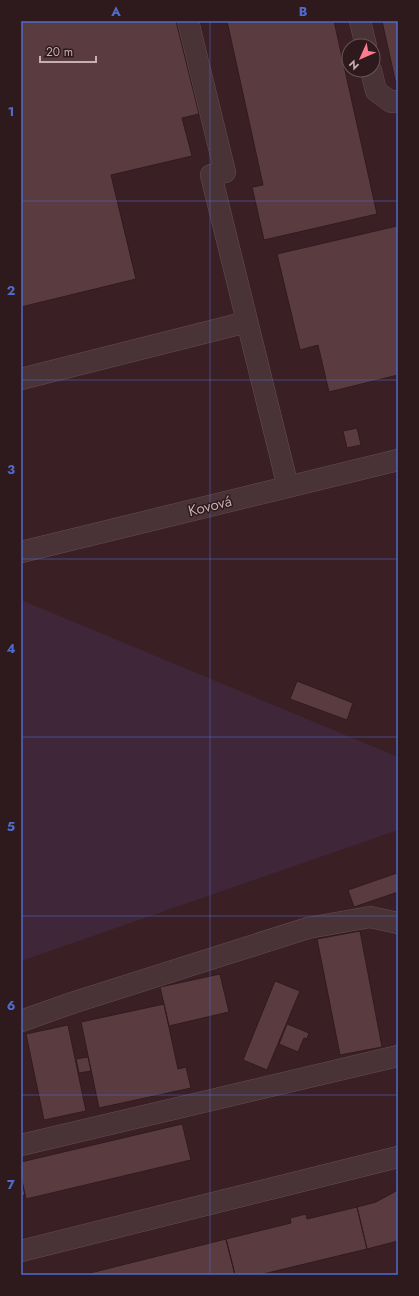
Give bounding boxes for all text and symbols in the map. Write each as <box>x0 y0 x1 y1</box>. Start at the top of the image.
text: A <box>110 2 121 21</box>
text: B <box>299 2 308 21</box>
scale bar <box>40 38 96 64</box>
north arrow <box>341 38 381 78</box>
text: 20 m <box>46 43 73 61</box>
text: N <box>345 56 363 74</box>
text: 1 <box>8 102 14 121</box>
text: 2 <box>7 281 15 300</box>
text: 3 <box>7 460 15 479</box>
street label: Kovová <box>186 490 234 522</box>
text: 4 <box>6 639 16 658</box>
text: 5 <box>7 817 15 836</box>
text: 6 <box>7 996 16 1015</box>
text: 7 <box>7 1175 15 1194</box>

